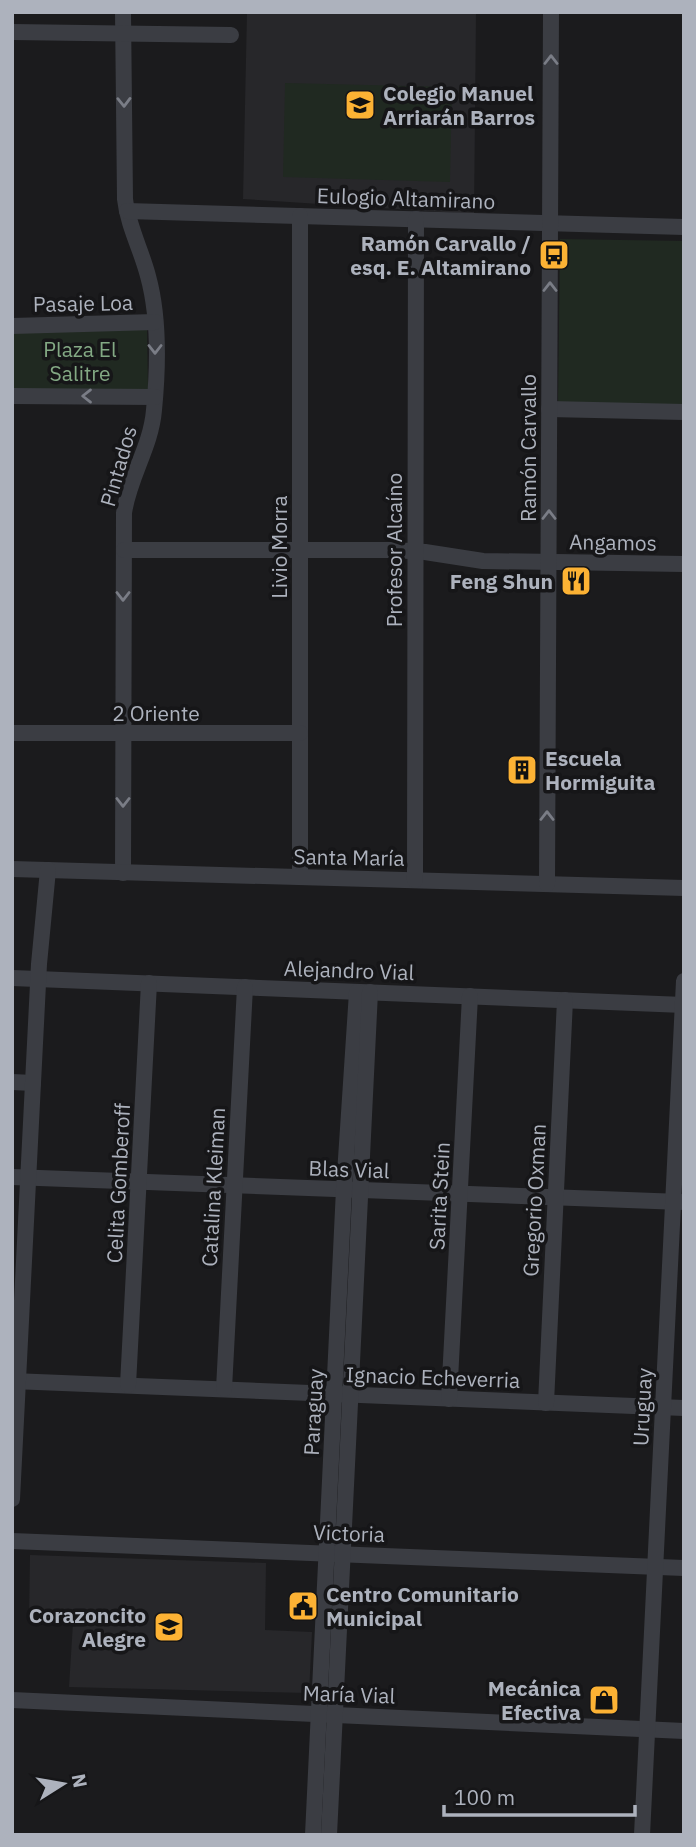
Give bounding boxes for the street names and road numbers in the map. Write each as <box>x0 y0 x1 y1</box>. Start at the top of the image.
street label: Eulogio Altamirano <box>316 181 496 215</box>
street label: Pasaje Loa <box>33 288 133 318</box>
street label: Ramón Carvallo <box>514 374 542 522</box>
street label: Pintados <box>93 422 143 510</box>
street label: Profesor Alcaíno <box>380 473 408 627</box>
street label: Livio Morra <box>265 495 293 599</box>
street label: Angamos <box>569 527 657 557</box>
street label: 2 Oriente <box>112 699 200 727</box>
street label: Santa María <box>293 842 405 872</box>
street label: Alejandro Vial <box>283 954 415 986</box>
street label: Celita Gomberoff <box>100 1102 136 1264</box>
street label: Catalina Kleiman <box>195 1107 231 1267</box>
street label: Gregorio Oxman <box>516 1123 552 1277</box>
street label: Sarita Stein <box>422 1141 456 1251</box>
street label: Blas Vial <box>308 1154 390 1184</box>
street label: Ignacio Echeverria <box>345 1360 521 1394</box>
street label: Paraguay <box>297 1367 329 1456</box>
street label: Uruguay <box>626 1367 658 1447</box>
street label: Victoria <box>313 1518 385 1548</box>
street label: María Vial <box>302 1678 396 1710</box>

